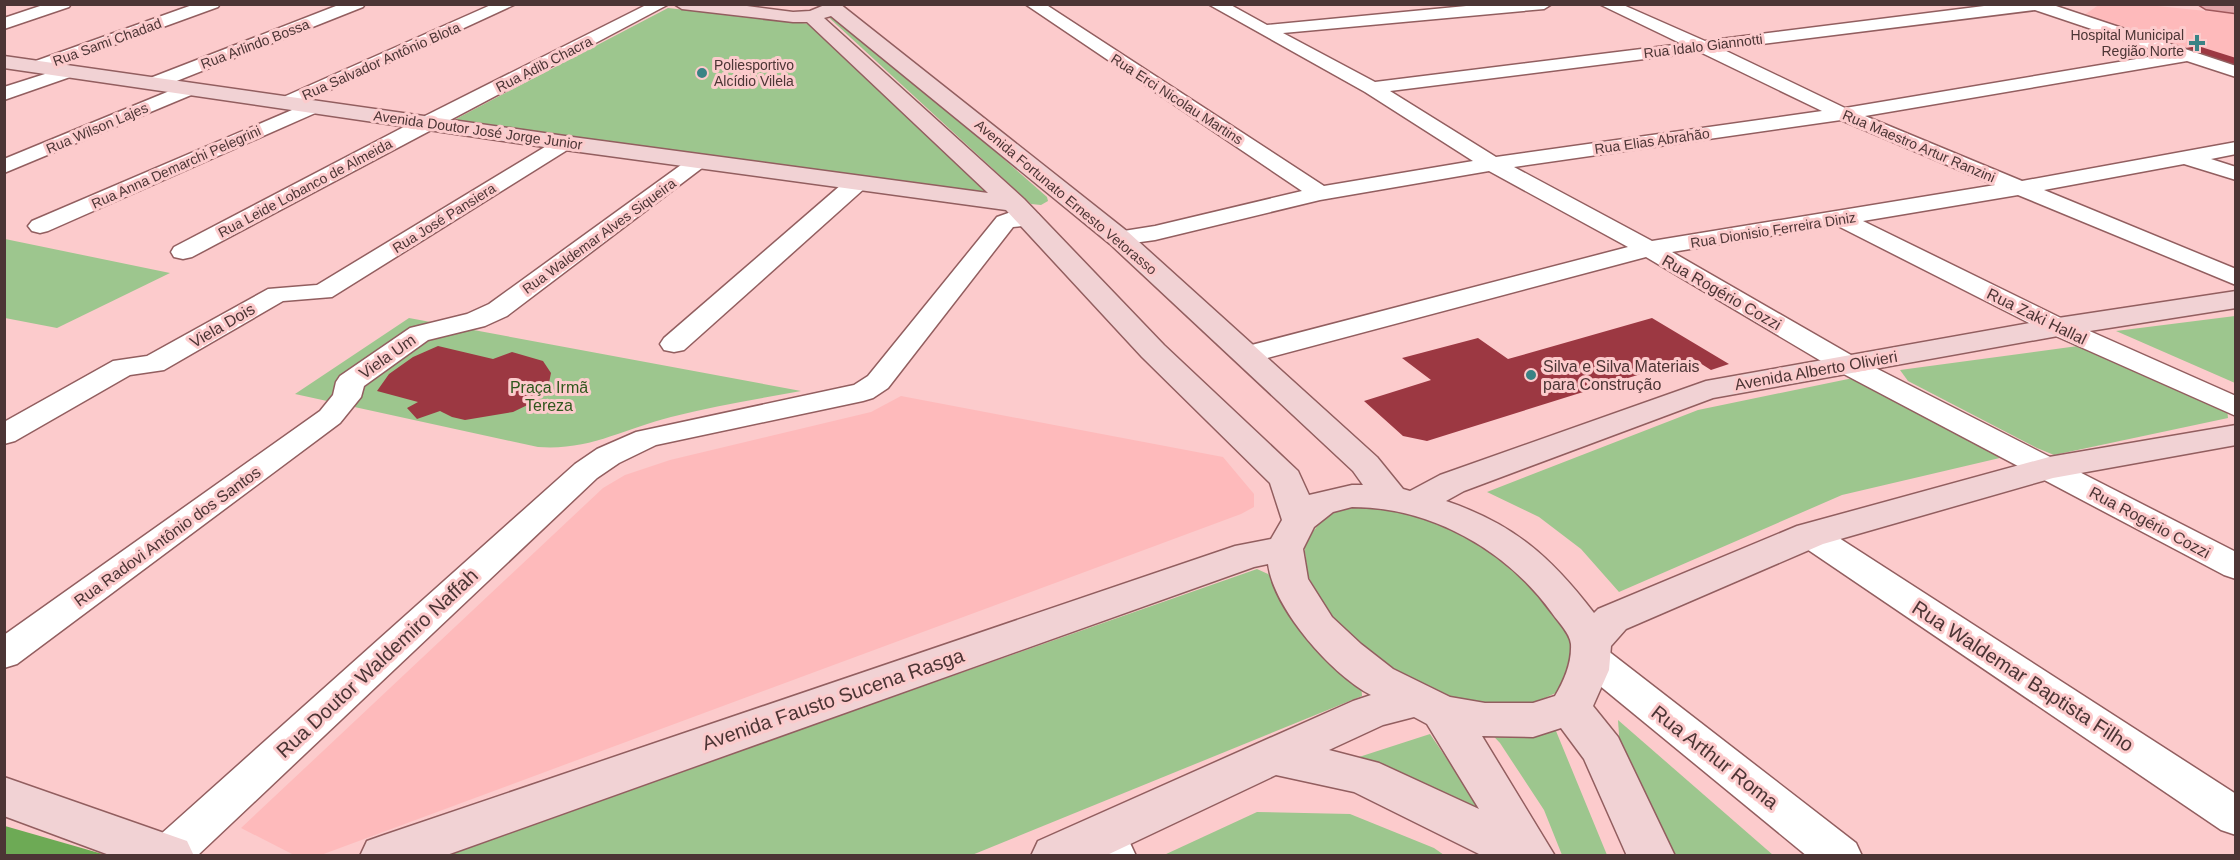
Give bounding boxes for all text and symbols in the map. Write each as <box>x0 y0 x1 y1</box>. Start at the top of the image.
street label: Rua Sami Chadad <box>51 15 163 69</box>
street label: Rua Arlindo Bossa <box>198 16 312 72</box>
street label: Rua Salvador Antônio Blota <box>300 19 463 103</box>
place label: Hospital Municipal Região Norte <box>2070 27 2184 59</box>
street label: Rua Idalo Giannotti <box>1643 31 1763 61</box>
street label: Rua Adib Chacra <box>493 33 595 95</box>
marker: Hospital Municipal Região Norte <box>2188 34 2206 52</box>
street label: Rua Erci Nicolau Martins <box>1108 50 1246 148</box>
place label: Poliesportivo Alcídio Vilela <box>714 57 794 89</box>
marker: Poliesportivo Alcídio Vilela <box>695 66 709 80</box>
street label: Rua Wilson Lajes <box>44 99 150 157</box>
street label: Avenida Doutor José Jorge Junior <box>373 107 584 153</box>
street label: Rua Maestro Artur Ranzini <box>1840 107 1998 185</box>
street label: Avenida Fortunato Ernesto Vetorasso <box>972 116 1160 278</box>
street label: Rua Anna Demarchi Pelegrini <box>89 122 263 212</box>
street label: Rua Elias Abrahão <box>1593 125 1711 157</box>
street label: Rua Leide Lobanco de Almeida <box>215 135 395 241</box>
street label: Rua Waldemar Alves Siqueira <box>519 175 679 297</box>
street label: Rua José Pansiera <box>390 180 499 256</box>
street label: Rua Dionisio Ferreira Diniz <box>1689 209 1857 251</box>
street label: Rua Rogério Cozzi <box>1659 252 1784 333</box>
street label: Rua Zaki Hallal <box>1984 285 2089 348</box>
street label: Viela Dois <box>187 300 258 351</box>
street label: Viela Um <box>356 331 419 382</box>
street label: Avenida Alberto Olivieri <box>1733 348 1899 393</box>
place label: Silva e Silva Materiais para Construção <box>1543 358 1700 393</box>
marker: Silva e Silva Materiais para Construção <box>1524 368 1538 382</box>
park label: Praça Irmã Tereza <box>510 379 588 414</box>
street label: Rua Radovi Antônio dos Santos <box>71 463 264 610</box>
street label: Rua Rogério Cozzi <box>2086 483 2213 561</box>
street label: Rua Doutor Waldemiro Naffah <box>272 564 482 762</box>
street label: Rua Waldemar Baptista Filho <box>1908 596 2138 756</box>
street label: Avenida Fausto Sucena Rasga <box>699 643 968 754</box>
street label: Rua Arthur Roma <box>1647 701 1783 814</box>

